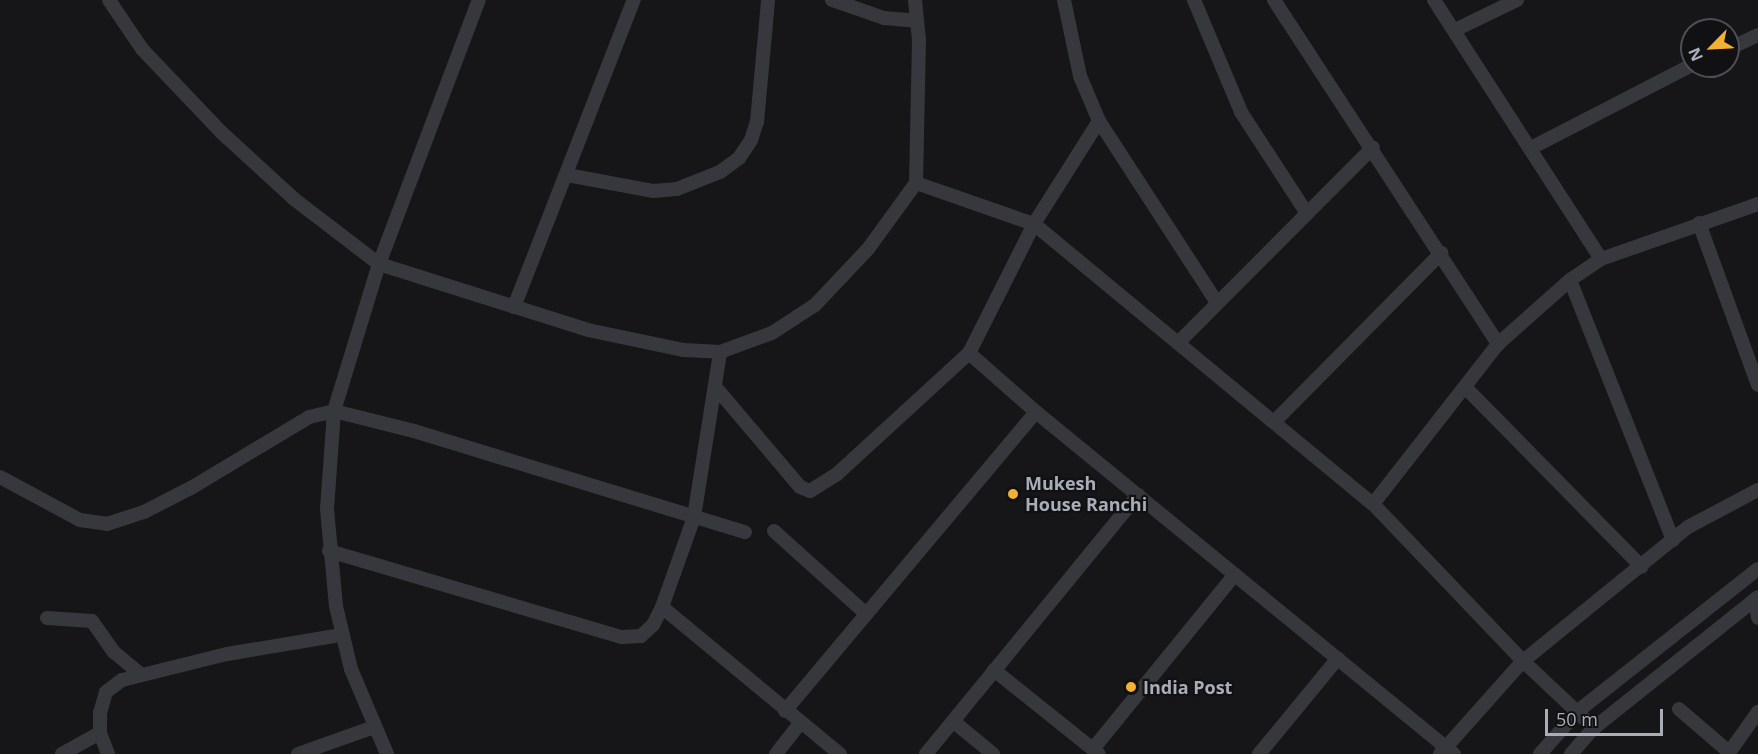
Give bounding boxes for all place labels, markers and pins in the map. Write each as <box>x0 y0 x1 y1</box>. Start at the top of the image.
place label: Mukesh House Ranchi <box>1025 473 1147 516</box>
marker: Mukesh House Ranchi <box>1006 487 1020 501</box>
place label: India Post <box>1143 676 1232 698</box>
marker: India Post <box>1124 680 1138 694</box>

